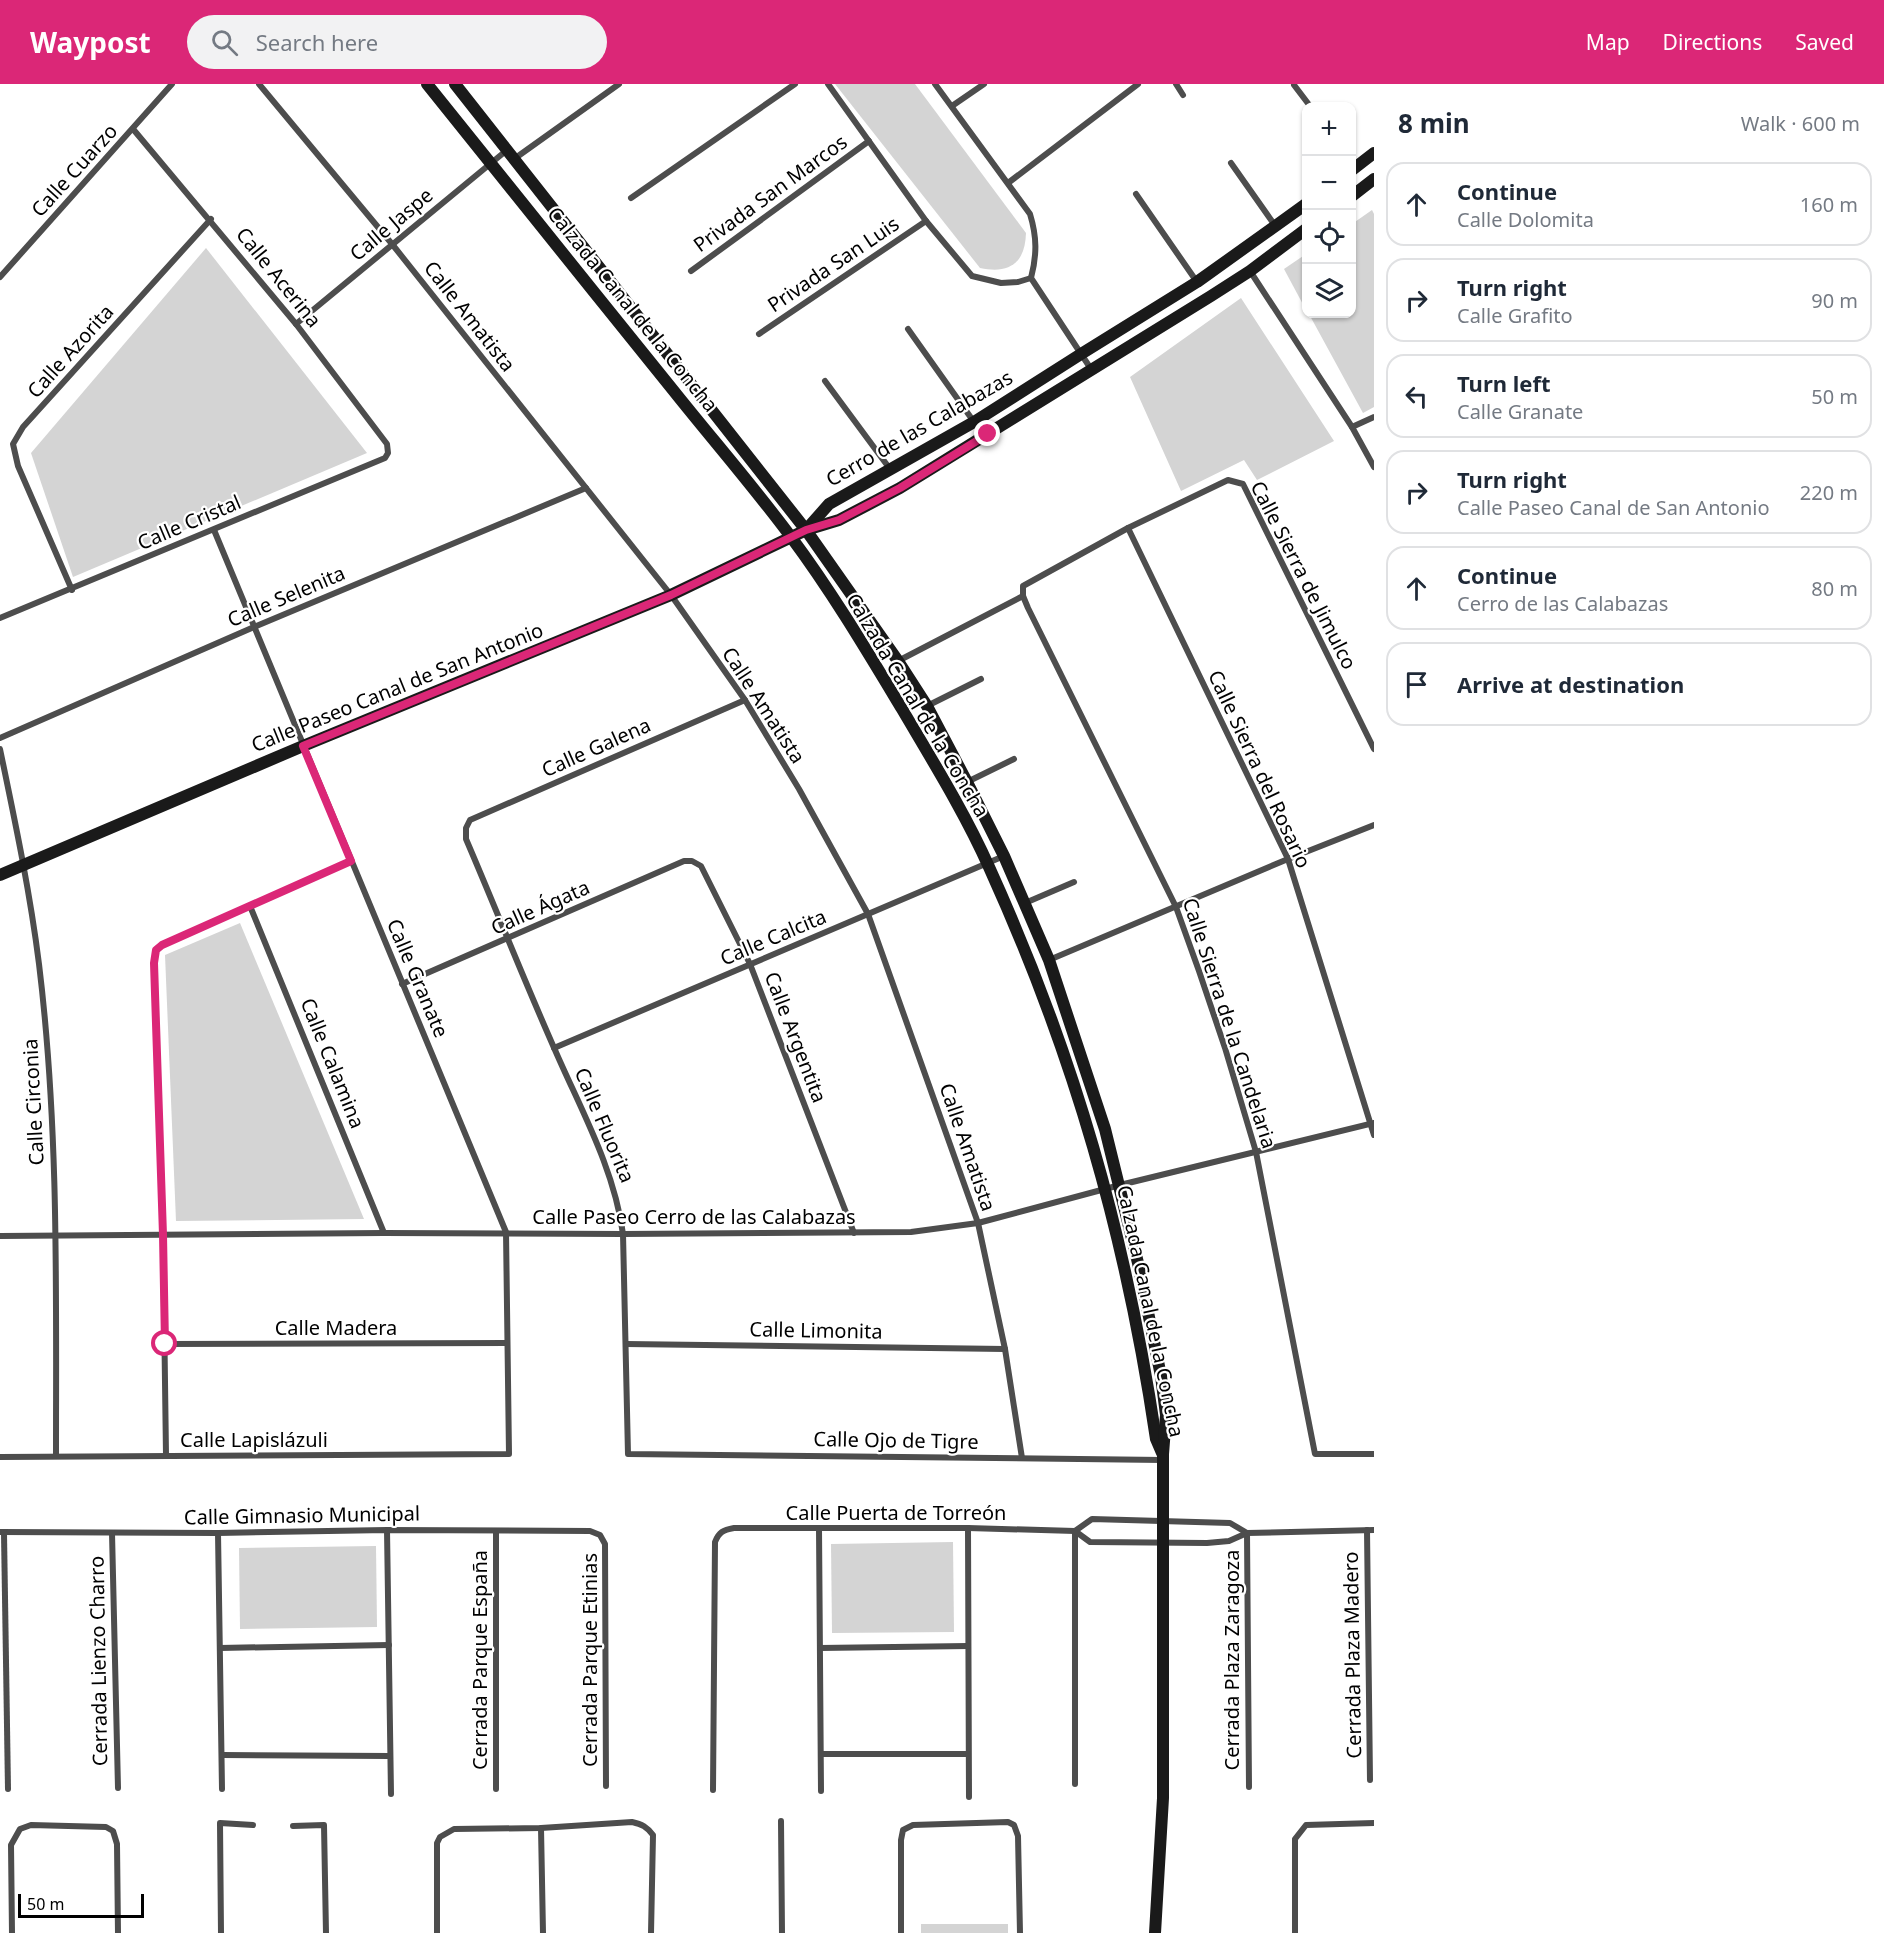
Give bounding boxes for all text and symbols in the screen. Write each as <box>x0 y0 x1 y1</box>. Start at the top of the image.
search box <box>187 15 607 69</box>
text: Waypost <box>30 23 151 61</box>
icon: search <box>208 26 241 59</box>
text: Search here <box>256 27 378 57</box>
text: Map <box>1586 28 1630 56</box>
text: Directions <box>1663 28 1762 56</box>
text: Saved <box>1795 28 1854 56</box>
map controls <box>1302 102 1356 318</box>
button: + <box>1302 102 1356 156</box>
text: 8 min <box>1398 105 1470 141</box>
text: Walk · 600 m <box>1741 110 1860 137</box>
street label: Calle Cuarzo <box>25 118 123 222</box>
street label: Privada San Marcos <box>688 128 852 258</box>
button: − <box>1302 156 1356 210</box>
text: Continue <box>1457 176 1557 206</box>
street label: Calle Jaspe <box>344 181 438 267</box>
icon: ahead <box>1400 188 1433 221</box>
text: 160 m <box>1800 191 1858 218</box>
street label: Calzada Canal de la Concha <box>542 201 724 417</box>
text: Calle Dolomita <box>1457 206 1594 233</box>
street label: Privada San Luis <box>762 210 904 318</box>
button: locate <box>1302 210 1356 264</box>
street label: Calle Acerina <box>230 221 328 333</box>
street label: Calle Amatista <box>418 255 522 377</box>
button: layers <box>1302 264 1356 318</box>
text: Turn right <box>1457 272 1567 302</box>
icon: right <box>1400 284 1433 317</box>
text: 90 m <box>1811 287 1858 314</box>
street label: Calle Azorita <box>21 299 119 403</box>
text: Calle Grafito <box>1457 302 1573 329</box>
street label: Cerro de las Calabazas <box>821 363 1017 493</box>
text: Turn left <box>1457 368 1551 398</box>
icon: left <box>1400 380 1433 413</box>
text: 50 m <box>1811 383 1858 410</box>
text: Calle Granate <box>1457 398 1583 425</box>
route end <box>974 420 1000 446</box>
text: Turn right <box>1457 464 1567 494</box>
street label: Calle Sierra de Jimulco <box>1245 476 1363 674</box>
icon: right <box>1400 476 1433 509</box>
text: 220 m <box>1800 479 1858 506</box>
street label: Calle Cristal <box>133 488 245 556</box>
text: Calle Paseo Canal de San Antonio <box>1457 494 1770 521</box>
street label: Calle Selenita <box>223 559 349 633</box>
text: Continue <box>1457 560 1557 590</box>
icon: ahead <box>1400 572 1433 605</box>
text: 80 m <box>1811 575 1858 602</box>
street label: Calzada Canal de la Concha <box>840 588 996 822</box>
text: Cerro de las Calabazas <box>1457 590 1668 617</box>
street label: Calle Paseo Canal de San Antonio <box>247 616 547 758</box>
street label: Calle Amatista <box>716 642 812 768</box>
street label: Calle Sierra del Rosario <box>1202 666 1318 872</box>
icon: arrive <box>1400 668 1433 701</box>
text: Arrive at destination <box>1457 669 1684 699</box>
street label: Calle Galena <box>537 711 655 783</box>
street label: Calle Ágata <box>486 873 594 941</box>
street label: Calle Sierra de la Candelaria <box>1177 894 1283 1152</box>
street label: Calle Calcita <box>716 903 830 971</box>
street label: Calle Granate <box>381 915 455 1041</box>
street label: Calle Argentita <box>759 968 833 1106</box>
street label: Calle Calamina <box>295 994 371 1132</box>
street label: Calle Circonia <box>16 1038 50 1166</box>
street label: Calle Fluorita <box>569 1063 641 1187</box>
street label: Calle Amatista <box>933 1079 1003 1215</box>
street label: Calzada Canal de la Concha <box>1111 1183 1191 1439</box>
street label: Calle Paseo Cerro de las Calabazas <box>532 1203 856 1230</box>
street label: Calle Madera <box>275 1314 397 1341</box>
street label: Calle Limonita <box>749 1315 883 1345</box>
route start <box>151 1330 177 1356</box>
street label: Calle Ojo de Tigre <box>813 1425 979 1455</box>
street label: Calle Lapislázuli <box>180 1426 328 1453</box>
street label: Calle Gimnasio Municipal <box>184 1499 420 1531</box>
street label: Calle Puerta de Torreón <box>786 1499 1006 1526</box>
street label: Cerrada Parque España <box>466 1550 493 1770</box>
street label: Cerrada Plaza Zaragoza <box>1218 1550 1245 1770</box>
street label: Cerrada Plaza Madero <box>1337 1551 1367 1759</box>
street label: Cerrada Parque Etinias <box>576 1553 603 1767</box>
street label: Cerrada Lienzo Charro <box>83 1556 113 1766</box>
scale bar <box>18 1891 144 1918</box>
text: 50 m <box>27 1893 64 1915</box>

